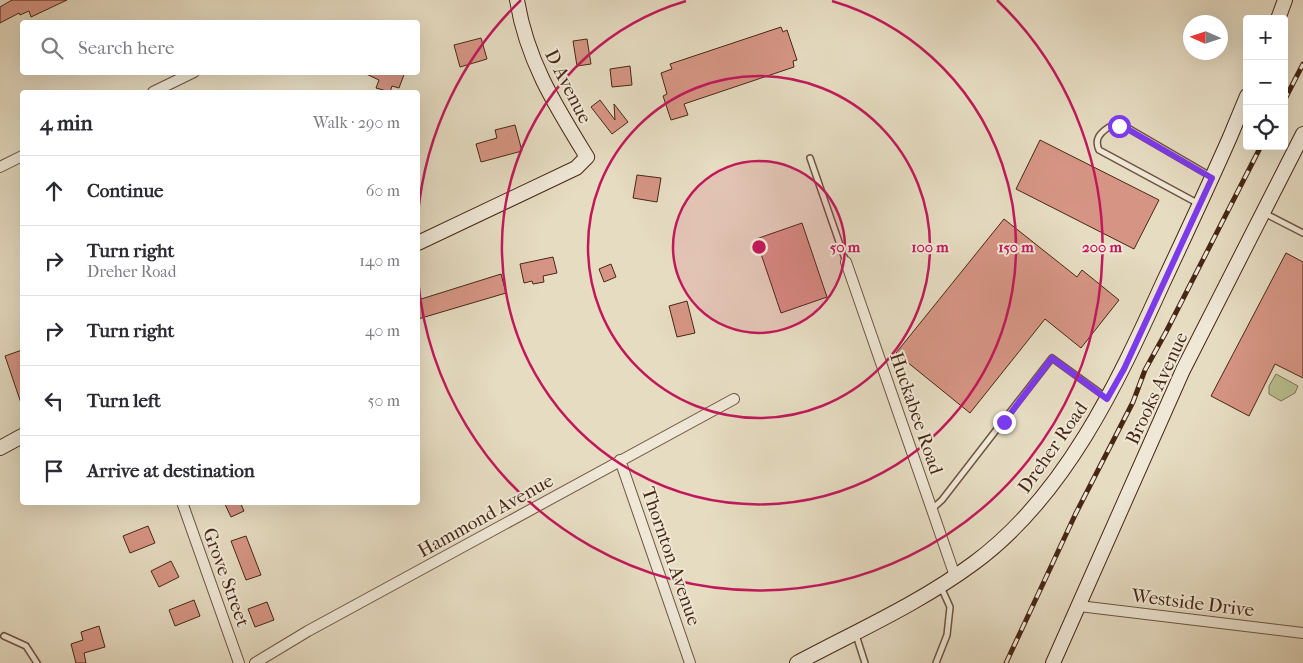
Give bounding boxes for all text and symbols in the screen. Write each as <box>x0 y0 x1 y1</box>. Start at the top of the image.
north arrow <box>1183 15 1228 60</box>
map controls <box>1243 15 1288 150</box>
button: + <box>1243 15 1288 60</box>
search box <box>20 20 420 75</box>
icon: search <box>38 34 66 62</box>
text: Search here <box>78 37 174 59</box>
street label: D Avenue <box>540 46 596 127</box>
button: − <box>1243 60 1288 105</box>
button: locate <box>1243 105 1288 150</box>
text: 4 min <box>40 111 93 135</box>
text: Walk · 290 m <box>313 113 400 132</box>
route start <box>1108 115 1131 138</box>
icon: ahead <box>40 177 68 205</box>
text: Continue <box>87 180 163 202</box>
text: 60 m <box>366 181 400 200</box>
centre of rings <box>750 238 768 256</box>
text: 50 m <box>830 238 861 256</box>
text: 100 m <box>911 238 949 256</box>
text: 150 m <box>998 238 1034 256</box>
text: 200 m <box>1082 238 1122 256</box>
text: Turn right <box>87 240 174 262</box>
icon: right <box>40 247 68 275</box>
text: 140 m <box>359 251 400 270</box>
text: Dreher Road <box>87 262 176 281</box>
icon: right <box>40 317 68 345</box>
text: Turn right <box>87 320 174 342</box>
text: 40 m <box>365 321 400 340</box>
street label: Brooks Avenue <box>1121 329 1193 448</box>
street label: Huckabee Road <box>885 349 947 478</box>
icon: left <box>40 387 68 415</box>
text: Turn left <box>87 390 161 412</box>
text: 50 m <box>368 391 400 410</box>
street label: Dreher Road <box>1013 397 1093 497</box>
route end <box>993 411 1016 434</box>
icon: arrive <box>40 457 68 485</box>
text: Arrive at destination <box>87 460 255 482</box>
street label: Hammond Avenue <box>414 470 557 562</box>
street label: Thornton Avenue <box>637 484 705 628</box>
street label: Grove Street <box>198 525 254 630</box>
street label: Westside Drive <box>1129 584 1255 621</box>

